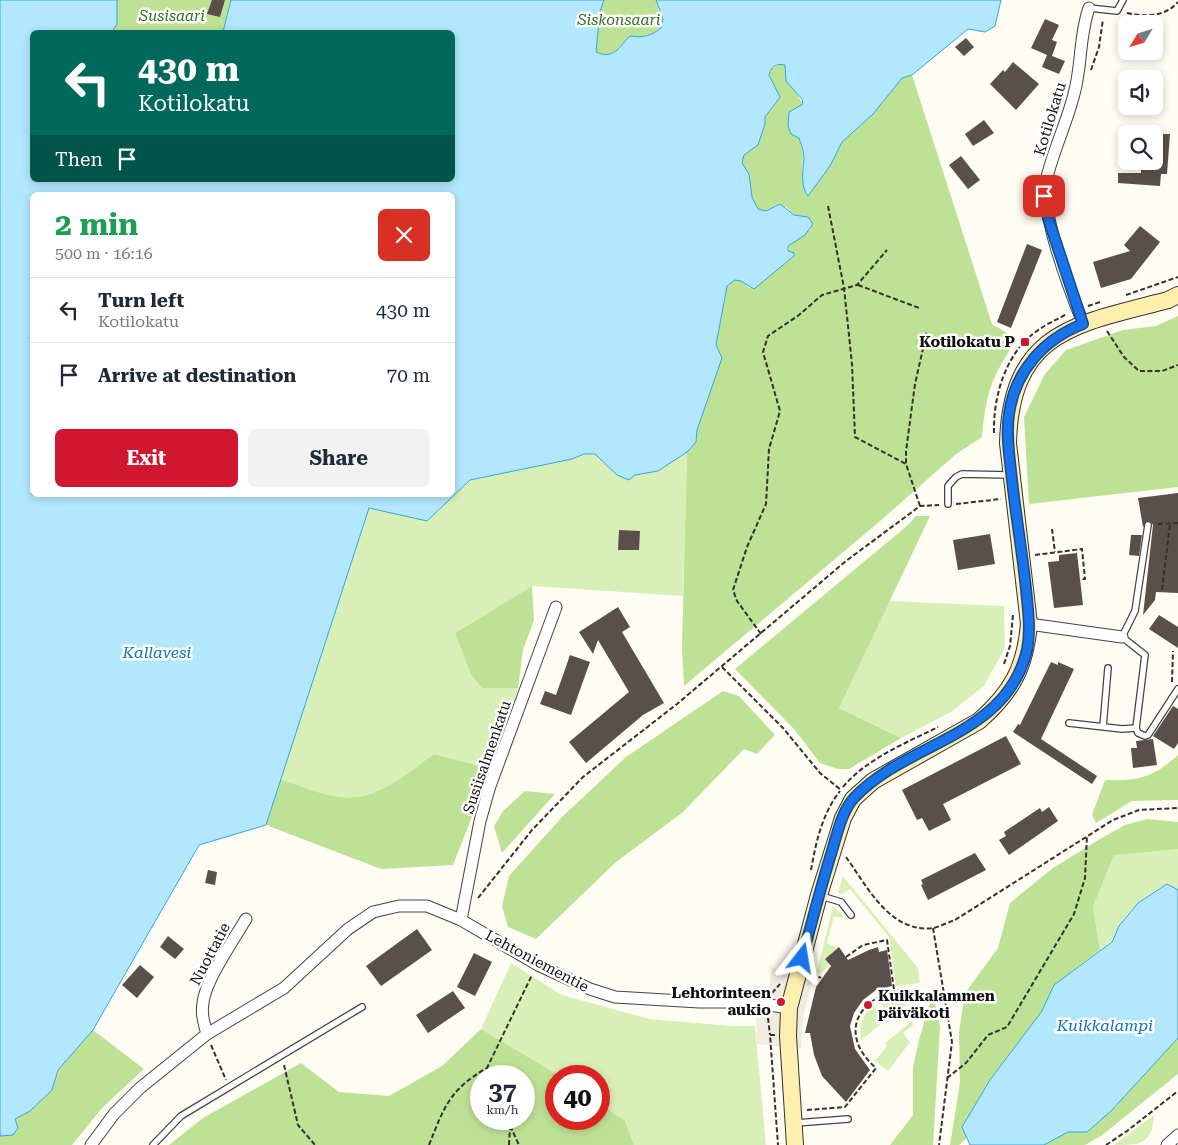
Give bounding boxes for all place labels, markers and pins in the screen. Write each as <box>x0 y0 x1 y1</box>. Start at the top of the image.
pin <box>1023 175 1065 217</box>
place label: Kotilokatu P <box>919 333 1016 351</box>
marker: Kotilokatu P <box>1019 336 1031 348</box>
place label: Lehtorinteen aukio <box>671 984 771 1019</box>
place label: Kuikkalammen päiväkoti <box>878 987 995 1022</box>
marker: Lehtorinteen aukio <box>775 996 787 1008</box>
marker: Kuikkalammen päiväkoti <box>862 999 874 1011</box>

